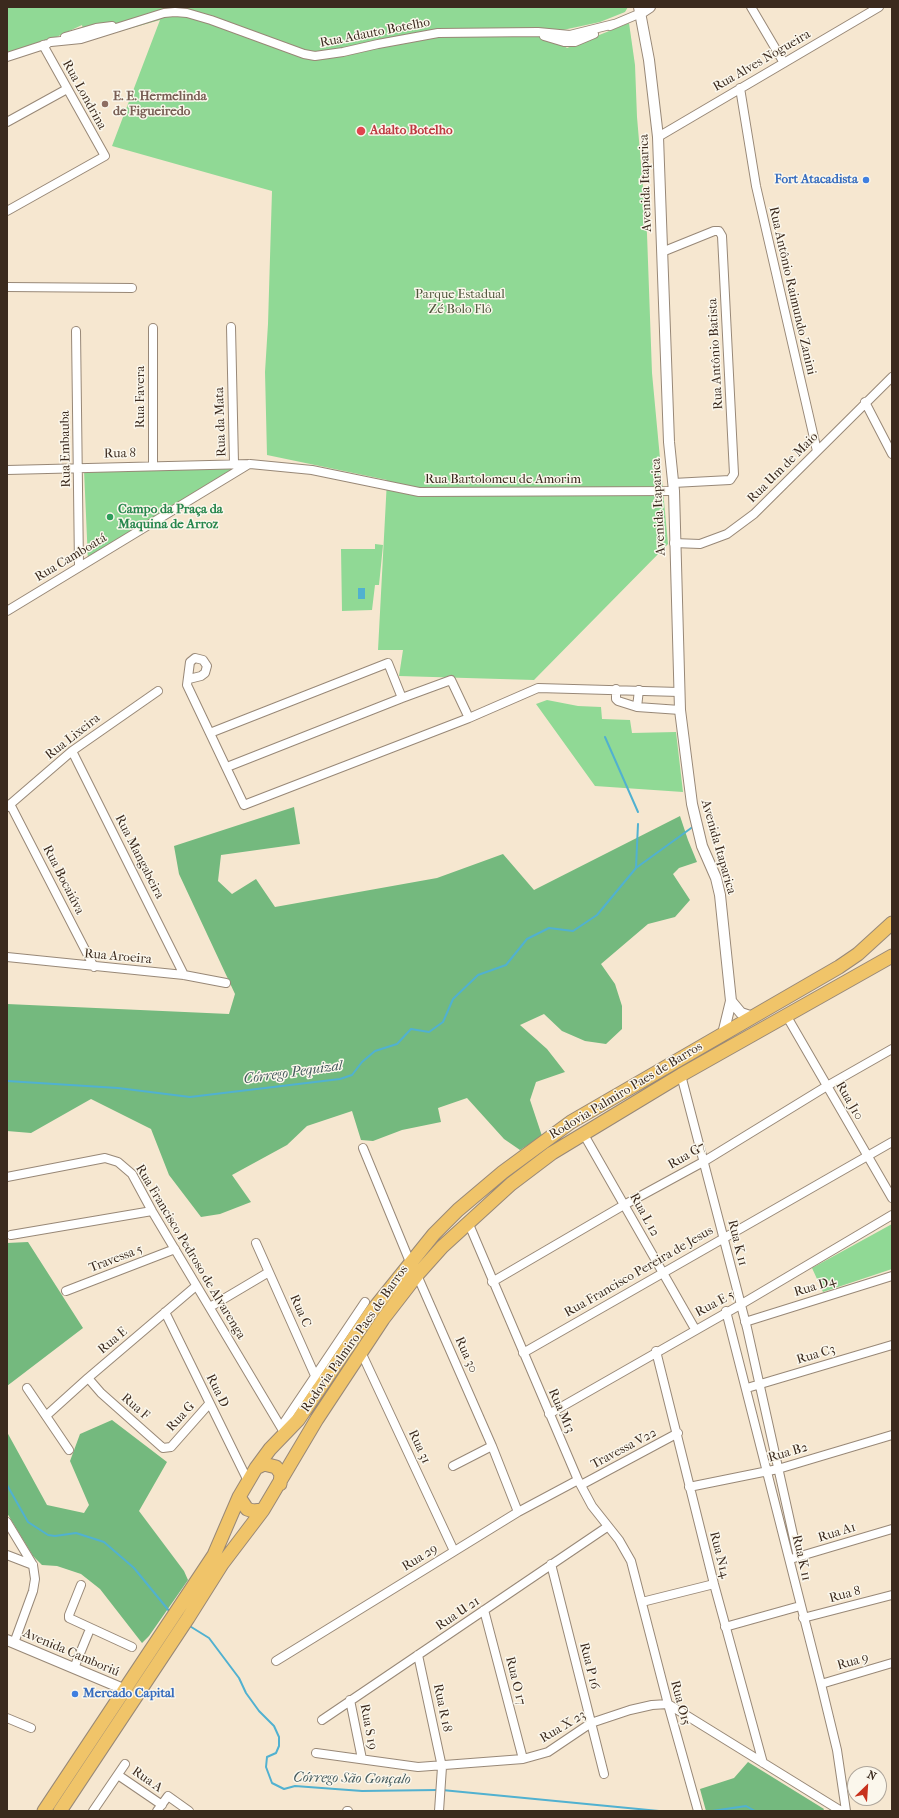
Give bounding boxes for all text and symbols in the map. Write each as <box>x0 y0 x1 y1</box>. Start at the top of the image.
street label: Rua Adauto Botelho <box>319 15 431 51</box>
street label: Rua Alves Nogueira <box>710 27 814 95</box>
street label: Rua Londrina <box>58 57 110 133</box>
place label: E. E. Hermelinda de Figueiredo <box>113 89 207 120</box>
marker: E. E. Hermelinda de Figueiredo <box>100 99 110 109</box>
place label: Adalto Botelho <box>370 123 452 139</box>
marker: Adalto Botelho <box>355 125 367 137</box>
street label: Avenida Itaparica <box>637 134 655 232</box>
place label: Fort Atacadista <box>774 172 858 188</box>
marker: Fort Atacadista <box>861 175 871 185</box>
street label: Rua Antônio Raimundo Zanini <box>765 205 819 377</box>
park label: Parque Estadual Zé Bolo Flô <box>415 287 505 318</box>
street label: Rua Antônio Batista <box>705 298 727 410</box>
street label: Rua Favera <box>133 366 149 428</box>
street label: Rua da Mata <box>212 387 230 457</box>
street label: Rua Embauba <box>58 410 74 488</box>
street label: Rua Um de Maio <box>744 429 822 507</box>
street label: Rua 8 <box>104 446 136 462</box>
street label: Avenida Itaparica <box>649 458 669 556</box>
street label: Rua Bartolomeu de Amorim <box>425 472 581 488</box>
place label: Campo da Praça da Maquina de Arroz <box>118 502 223 533</box>
marker: Campo da Praça da Maquina de Arroz <box>105 512 115 522</box>
street label: Rua Camboatá <box>32 530 110 586</box>
street label: Rua Lixeira <box>42 711 104 763</box>
street label: Avenida Itaparica <box>697 798 739 896</box>
street label: Rua Mangabeira <box>111 812 167 902</box>
street label: Rua Bocaiúva <box>39 843 87 917</box>
street label: Rua Aroeira <box>84 946 152 968</box>
street label: Rodovia Palmiro Paes de Barros <box>546 1039 706 1143</box>
water label: Córrego Pequizal <box>243 1058 343 1088</box>
street label: Rua J10 <box>832 1079 866 1123</box>
street label: Rua G7 <box>665 1139 709 1173</box>
street label: Rua Francisco Pedroso de Alvarenga <box>132 1162 248 1342</box>
street label: Rua L 12 <box>626 1191 662 1239</box>
street label: Rua K 11 <box>724 1218 750 1268</box>
street label: Rua Francisco Pereira de Jesus <box>562 1223 716 1321</box>
street label: Travessa 5 <box>87 1242 145 1276</box>
street label: Rodovia Palmiro Paes de Barros <box>298 1262 412 1416</box>
street label: Rua D4 <box>792 1273 838 1301</box>
street label: Rua E 5 <box>693 1287 737 1321</box>
street label: Rua C <box>286 1292 314 1330</box>
street label: Rua E <box>95 1324 131 1358</box>
street label: Rua 30 <box>451 1335 481 1375</box>
street label: Rua C3 <box>795 1342 837 1368</box>
street label: Rua D <box>202 1372 232 1410</box>
street label: Rua M13 <box>544 1386 578 1436</box>
street label: Rua F <box>118 1391 152 1423</box>
street label: Rua G <box>164 1399 198 1435</box>
street label: Travessa V22 <box>589 1425 659 1473</box>
street label: Rua 31 <box>404 1428 434 1466</box>
street label: Rua B2 <box>766 1440 810 1466</box>
street label: Rua A1 <box>816 1520 858 1546</box>
street label: Rua N14 <box>706 1530 732 1580</box>
street label: Rua K 11 <box>788 1533 814 1583</box>
street label: Rua 29 <box>399 1541 441 1575</box>
street label: Rua 8 <box>828 1583 862 1607</box>
street label: Rua U 21 <box>433 1594 483 1634</box>
street label: Avenida Camboriú <box>20 1626 122 1680</box>
street label: Rua P 16 <box>576 1641 602 1691</box>
street label: Rua 9 <box>835 1650 871 1674</box>
street label: Rua O 17 <box>501 1655 529 1707</box>
street label: Rua O15 <box>667 1679 693 1727</box>
street label: Rua R 18 <box>429 1683 455 1733</box>
place label: Mercado Capital <box>83 1686 175 1702</box>
marker: Mercado Capital <box>70 1689 80 1699</box>
street label: Rua S 19 <box>356 1703 380 1751</box>
street label: Rua X 23 <box>537 1707 589 1747</box>
street label: Rua A <box>129 1764 165 1796</box>
north arrow <box>847 1766 887 1806</box>
text: N <box>865 1768 878 1783</box>
water label: Córrego São Gonçalo <box>293 1770 411 1788</box>

